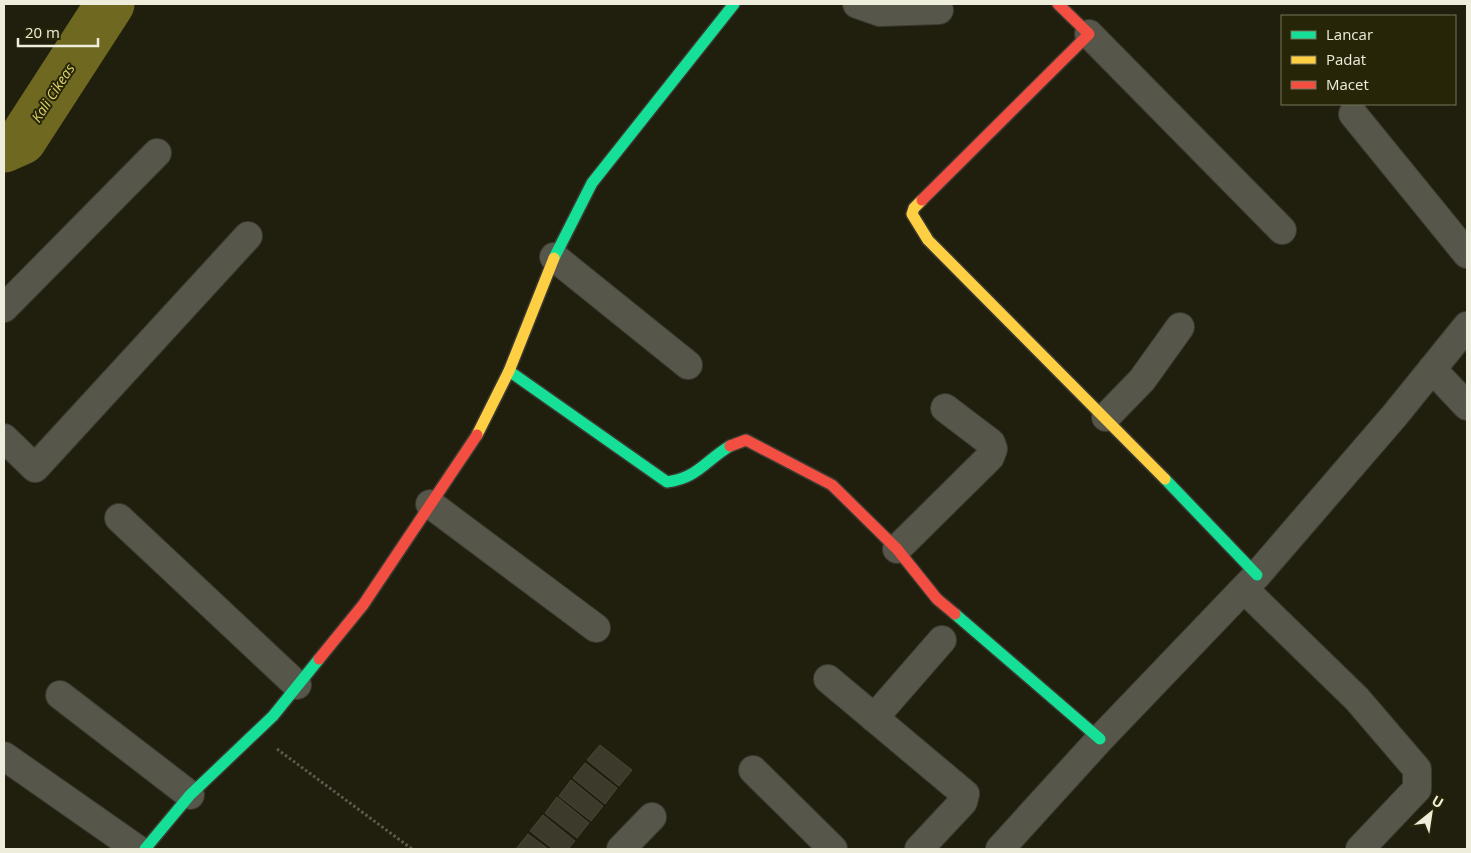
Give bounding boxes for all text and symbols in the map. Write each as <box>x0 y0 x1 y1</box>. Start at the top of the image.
scale bar <box>18 15 98 47</box>
legend <box>1281 15 1456 105</box>
text: 20 m <box>25 22 60 42</box>
text: Lancar <box>1326 24 1373 44</box>
text: Padat <box>1326 49 1366 69</box>
water label: Kali Cikeas <box>27 60 79 126</box>
text: Macet <box>1326 74 1369 94</box>
north arrow <box>1406 788 1456 838</box>
text: U <box>1428 790 1447 812</box>

